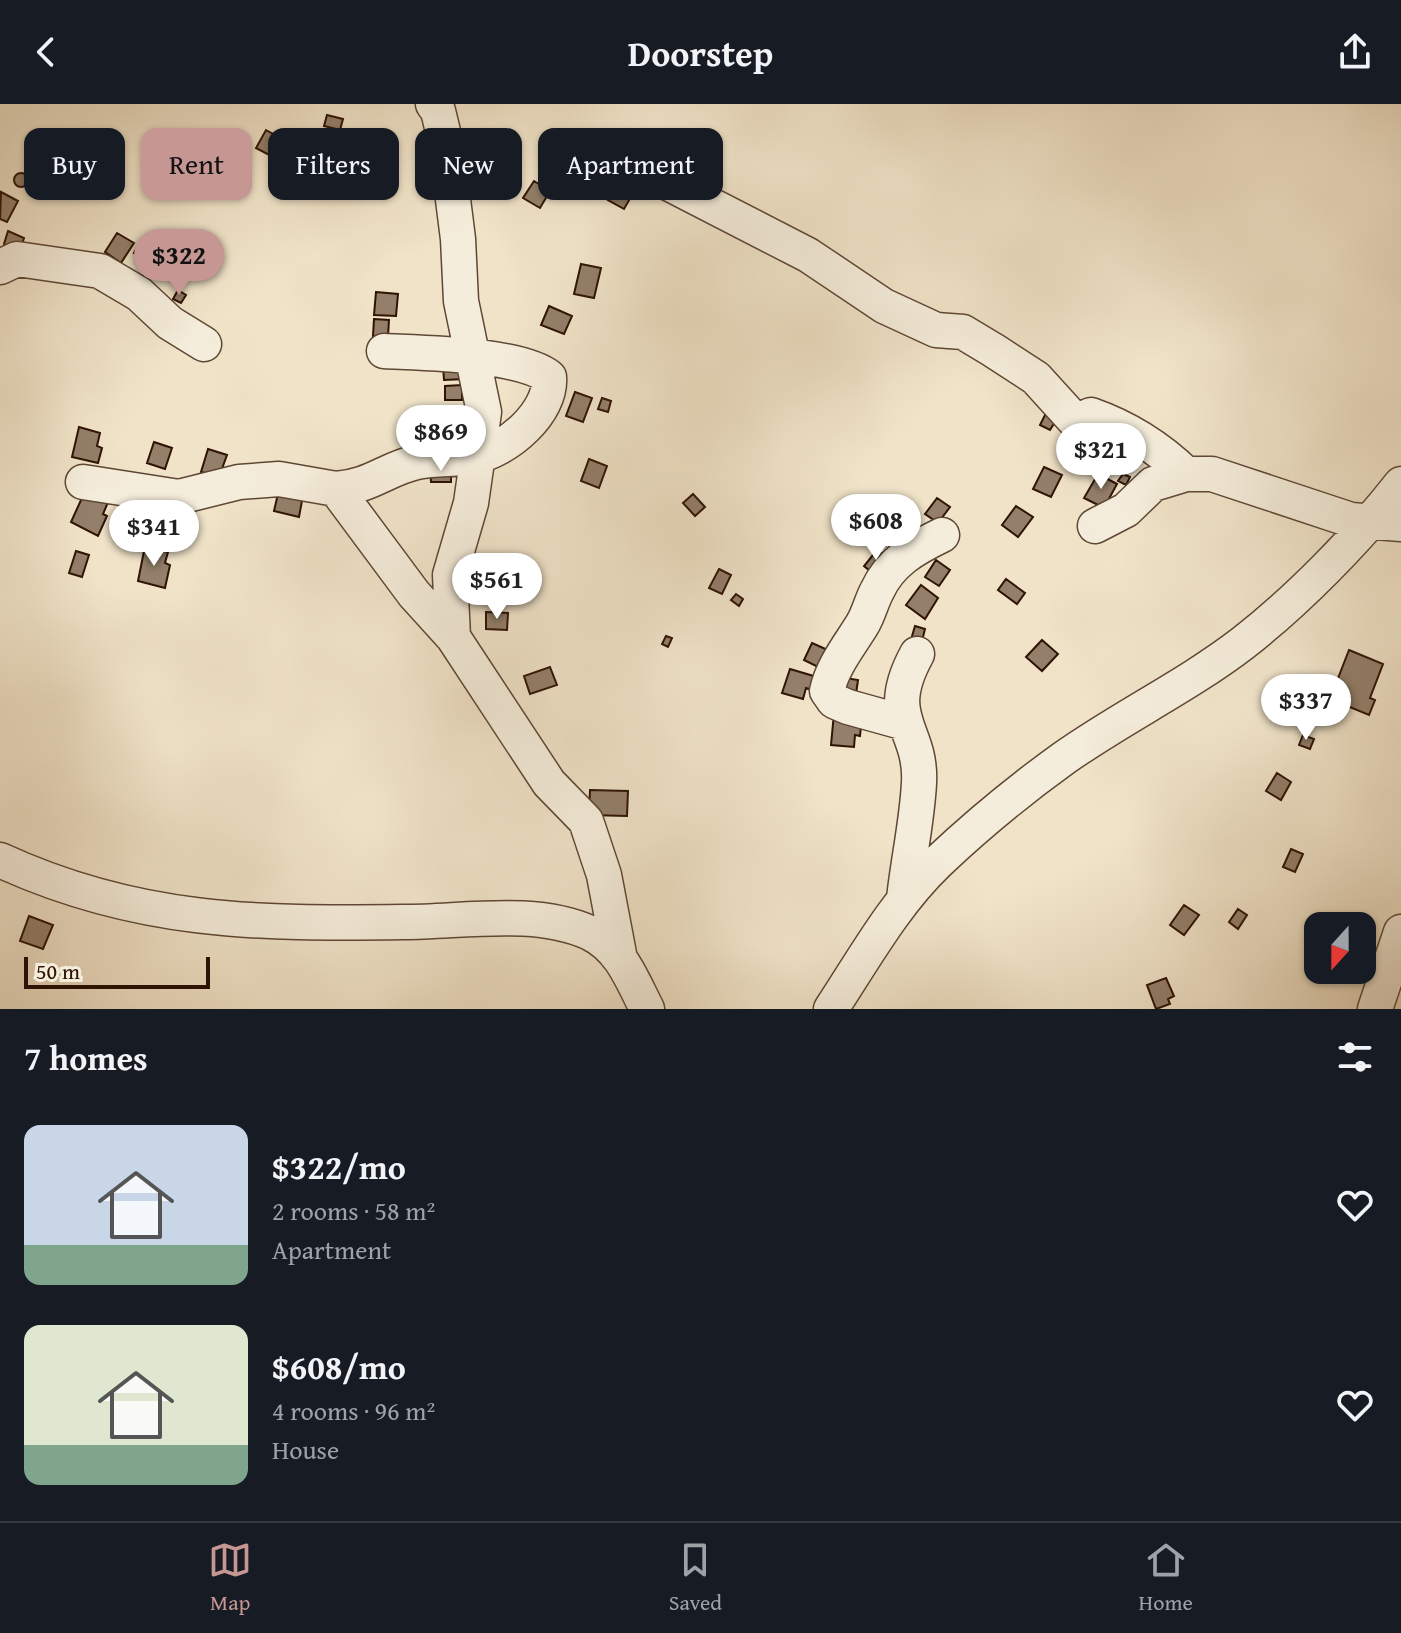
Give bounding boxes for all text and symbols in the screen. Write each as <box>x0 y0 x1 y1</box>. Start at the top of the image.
text: Doorstep <box>628 26 773 79</box>
icon: back <box>24 30 68 74</box>
icon: share <box>1333 30 1377 74</box>
chip: Buy <box>24 128 125 200</box>
chip: Rent <box>141 128 252 200</box>
chip: Filters <box>268 128 399 200</box>
chip: New <box>415 128 522 200</box>
chip: Apartment <box>538 128 723 200</box>
pin: $322 <box>132 229 226 297</box>
text: $322 <box>152 235 206 274</box>
pin: $869 <box>394 405 488 473</box>
text: $869 <box>414 411 468 450</box>
pin: $321 <box>1054 423 1148 491</box>
text: $321 <box>1074 429 1128 468</box>
pin: $608 <box>829 494 923 562</box>
pin: $341 <box>107 500 201 568</box>
text: $608 <box>849 500 903 539</box>
text: $341 <box>127 506 181 545</box>
pin: $561 <box>450 553 544 621</box>
text: $561 <box>470 559 524 598</box>
pin: $337 <box>1259 674 1353 742</box>
text: $337 <box>1279 680 1333 719</box>
north arrow <box>1304 912 1376 984</box>
map controls <box>1304 912 1376 984</box>
scale bar <box>24 953 210 989</box>
text: 50 m <box>36 955 80 987</box>
text: 7 homes <box>24 1033 148 1082</box>
icon: filters <box>1333 1035 1377 1079</box>
text: $322/mo <box>272 1142 406 1191</box>
icon: home <box>88 1157 184 1253</box>
icon: heart <box>1333 1183 1377 1227</box>
text: 2 rooms · 58 m² <box>272 1191 435 1230</box>
text: Apartment <box>272 1230 391 1269</box>
text: $608/mo <box>272 1342 406 1391</box>
icon: home <box>88 1357 184 1453</box>
icon: heart <box>1333 1383 1377 1427</box>
text: 4 rooms · 96 m² <box>272 1391 435 1430</box>
text: House <box>272 1430 339 1469</box>
tab: Map <box>208 1538 252 1618</box>
tab: Saved <box>669 1538 722 1618</box>
tab: Home <box>1139 1538 1193 1618</box>

